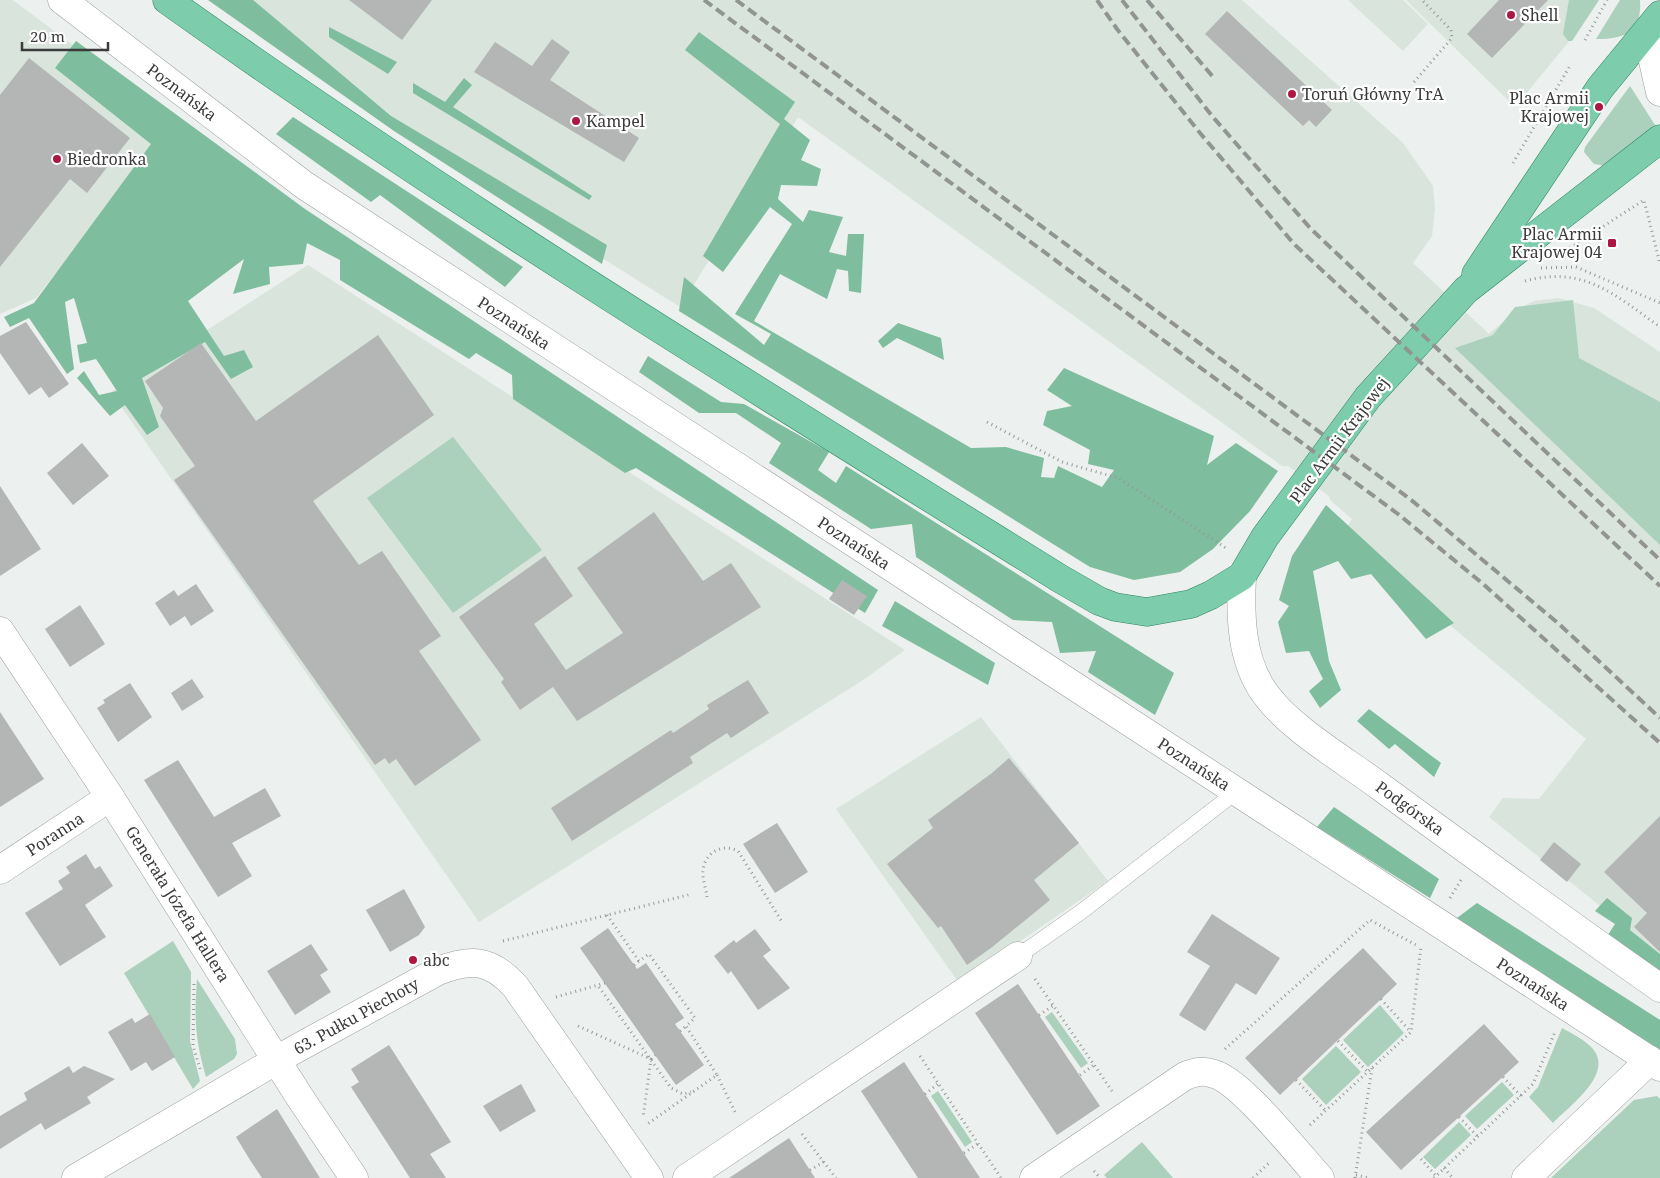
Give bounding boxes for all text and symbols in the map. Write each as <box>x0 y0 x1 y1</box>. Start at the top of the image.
place label: Shell <box>1521 4 1558 26</box>
marker: Shell <box>1505 9 1517 21</box>
scale bar <box>22 20 109 52</box>
text: 20 m <box>30 26 65 46</box>
street label: Poznańska <box>143 58 221 126</box>
place label: Toruń Główny TrA <box>1302 83 1445 105</box>
place label: Plac Armii Krajowej <box>1509 87 1589 127</box>
marker: Toruń Główny TrA <box>1286 88 1298 100</box>
marker: Plac Armii Krajowej <box>1593 101 1605 113</box>
place label: Kampel <box>586 110 645 132</box>
marker: Kampel <box>570 115 582 127</box>
place label: Biedronka <box>67 148 146 170</box>
marker: Biedronka <box>51 153 63 165</box>
place label: Plac Armii Krajowej 04 <box>1511 223 1602 263</box>
marker: Plac Armii Krajowej 04 <box>1606 237 1618 249</box>
street label: Poznańska <box>473 291 555 355</box>
street label: Plac Armii Krajowej <box>1284 372 1394 508</box>
street label: Poznańska <box>813 511 895 575</box>
street label: Poznańska <box>1153 732 1235 796</box>
street label: Podgórska <box>1371 776 1449 840</box>
street label: Poranna <box>22 807 88 861</box>
street label: Generała Józefa Hallera <box>121 822 235 986</box>
place label: abc <box>423 949 450 971</box>
street label: Poznańska <box>1492 952 1574 1016</box>
marker: abc <box>407 954 419 966</box>
street label: 63. Pułku Piechoty <box>289 972 423 1060</box>

